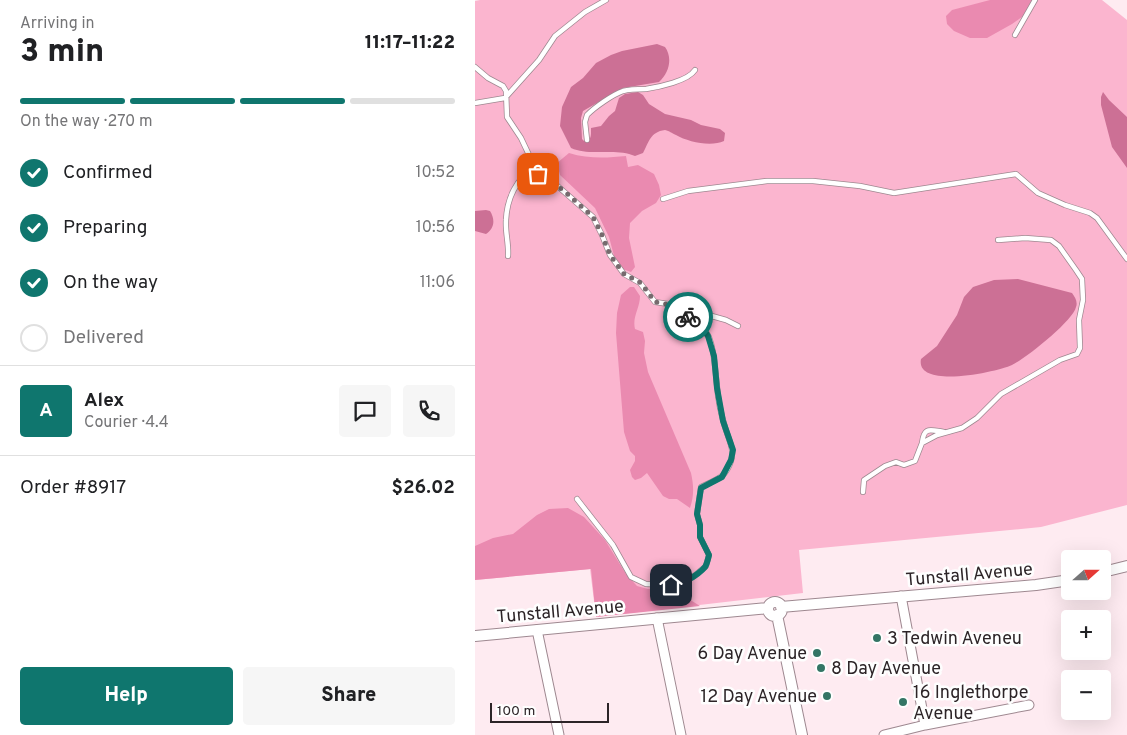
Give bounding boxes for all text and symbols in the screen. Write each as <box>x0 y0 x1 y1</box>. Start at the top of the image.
text: Arriving in <box>20 14 95 34</box>
text: 11:17–11:22 <box>365 31 455 55</box>
text: 3 min <box>20 33 104 73</box>
text: On the way · 270 m <box>20 112 153 132</box>
pin <box>517 153 559 195</box>
icon: check <box>20 159 48 187</box>
icon: bag <box>524 160 552 188</box>
text: Confirmed <box>63 161 153 185</box>
text: 10:52 <box>416 163 455 183</box>
icon: check <box>20 214 48 242</box>
text: Preparing <box>63 216 147 240</box>
text: 10:56 <box>416 218 455 238</box>
icon: check <box>20 269 48 297</box>
text: On the way <box>63 271 158 295</box>
text: 11:06 <box>420 273 455 293</box>
courier <box>663 292 713 342</box>
icon: bike <box>674 303 702 331</box>
text: Delivered <box>63 326 144 350</box>
button: chat <box>339 385 391 437</box>
button: phone <box>403 385 455 437</box>
text: Alex <box>84 389 124 413</box>
text: A <box>39 399 53 423</box>
text: Courier · 4.4 <box>84 413 169 433</box>
text: Order #8917 <box>20 476 126 500</box>
text: $26.02 <box>392 476 455 500</box>
north arrow <box>1061 550 1111 600</box>
map controls <box>1061 550 1111 720</box>
street label: Tunstall Avenue <box>905 558 1034 593</box>
pin <box>650 564 692 606</box>
icon: home <box>657 571 685 599</box>
street label: Tunstall Avenue <box>496 595 625 630</box>
button: + <box>1061 610 1111 660</box>
place label: 3 Tedwin Aveneu <box>887 628 1022 651</box>
marker: 3 Tedwin Aveneu <box>871 632 883 644</box>
place label: 6 Day Avenue <box>697 643 807 666</box>
marker: 6 Day Avenue <box>811 647 823 659</box>
place label: 8 Day Avenue <box>831 658 941 681</box>
marker: 8 Day Avenue <box>815 662 827 674</box>
button: Help <box>20 667 233 725</box>
button: Share <box>243 667 455 725</box>
button: − <box>1061 670 1111 720</box>
place label: 16 Inglethorpe Avenue <box>913 682 1028 726</box>
place label: 12 Day Avenue <box>700 686 817 709</box>
marker: 12 Day Avenue <box>821 690 833 702</box>
marker: 16 Inglethorpe Avenue <box>897 696 909 708</box>
scale bar <box>490 700 609 723</box>
text: 100 m <box>497 703 535 720</box>

